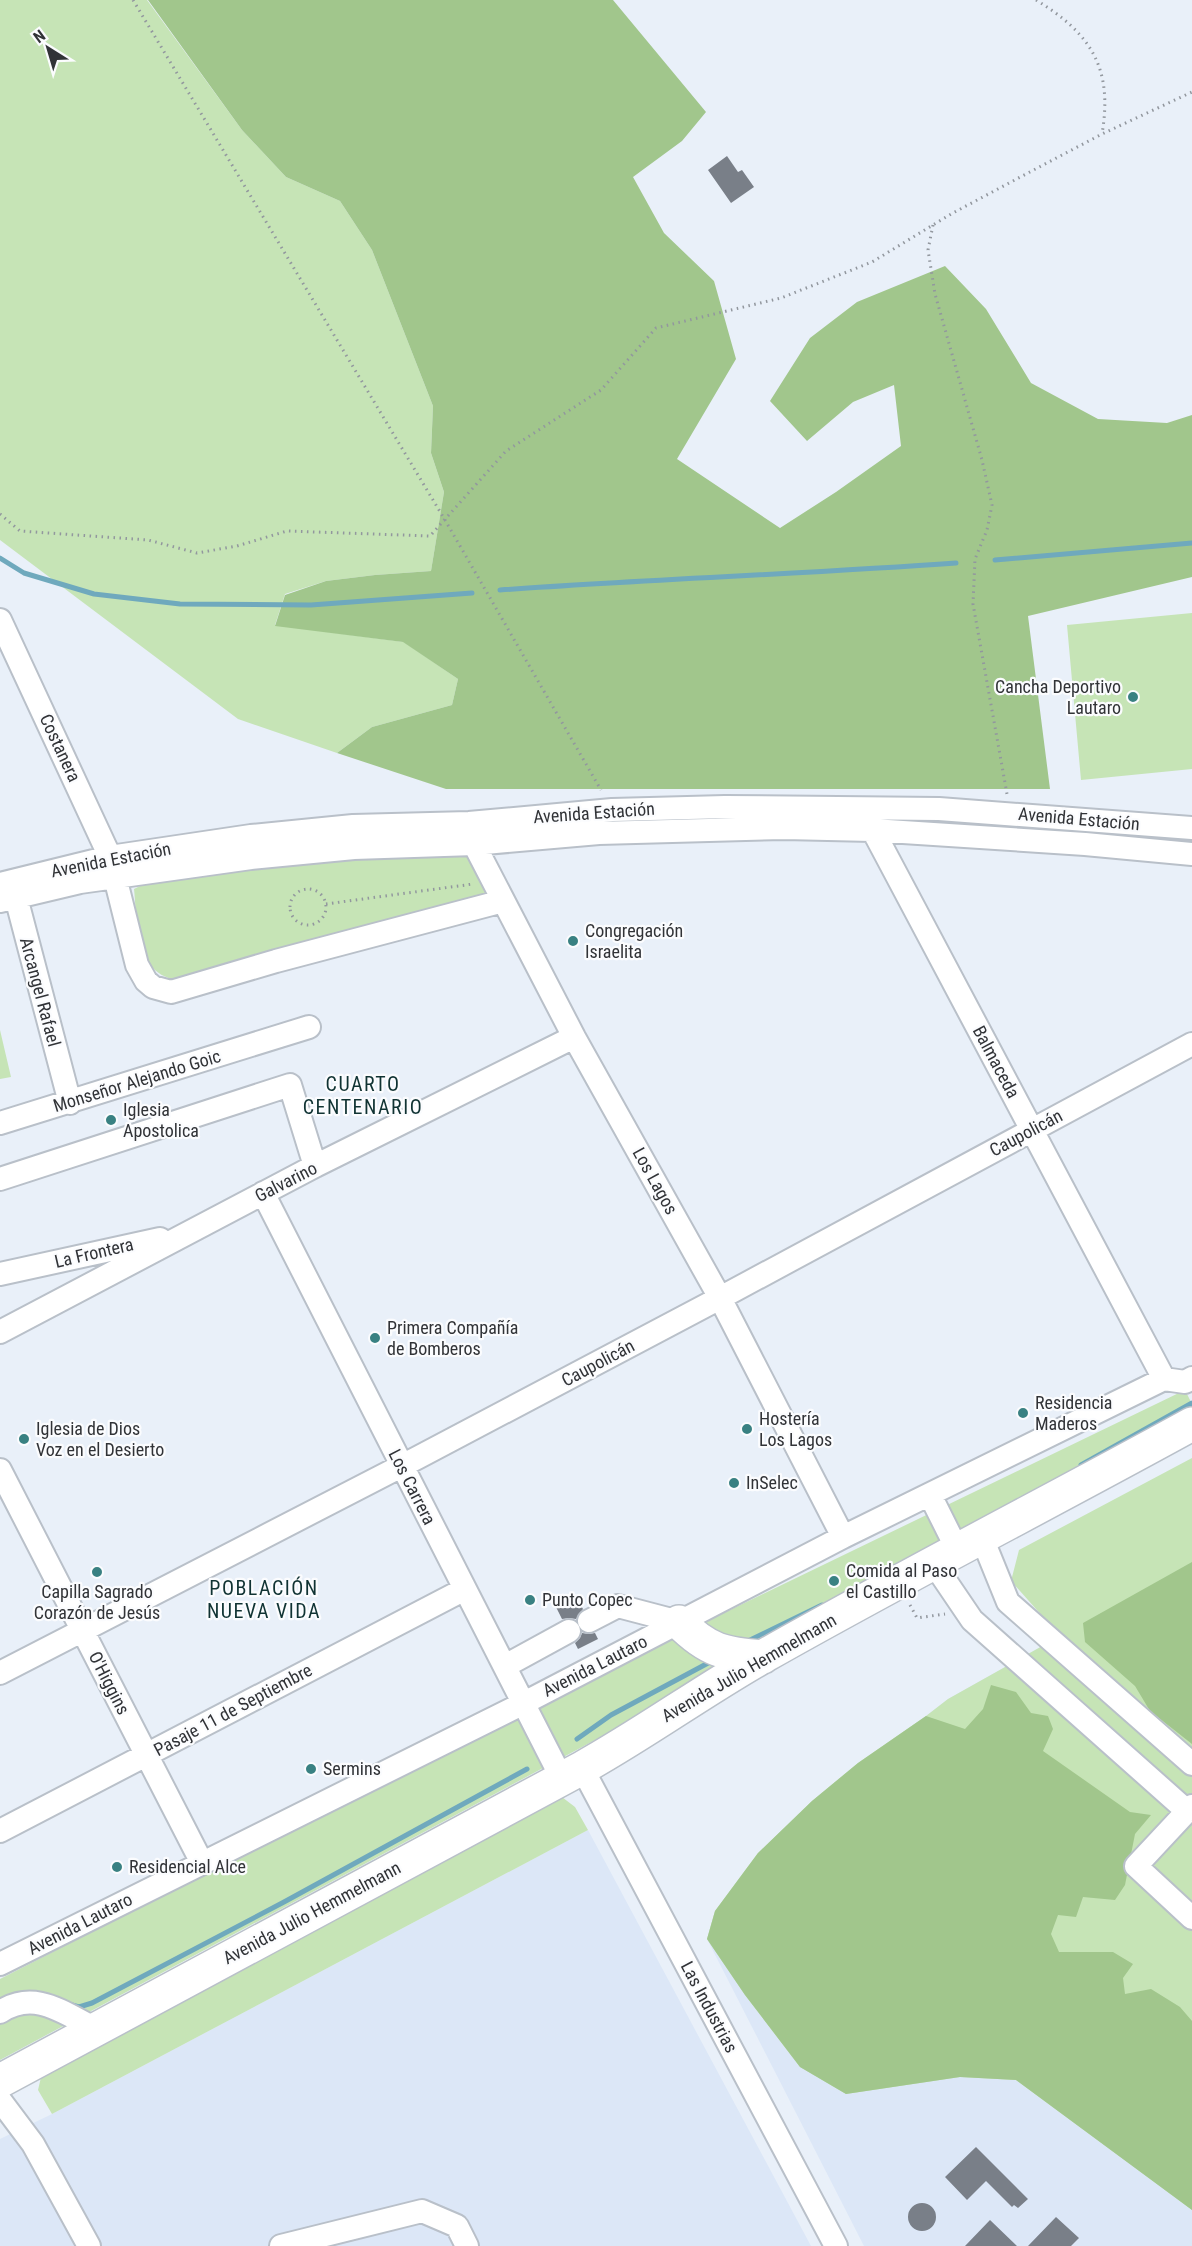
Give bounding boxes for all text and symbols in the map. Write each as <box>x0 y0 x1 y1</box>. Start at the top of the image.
north arrow <box>18 18 78 78</box>
text: N <box>30 26 49 47</box>
place label: Cancha Deportivo Lautaro <box>995 676 1121 718</box>
marker: Cancha Deportivo Lautaro <box>1126 690 1140 704</box>
street label: Costanera <box>36 711 85 785</box>
street label: Avenida Estación <box>532 798 655 827</box>
street label: Avenida Estación <box>1017 803 1141 834</box>
street label: Avenida Estación <box>49 838 173 881</box>
place label: Congregación Israelita <box>585 920 683 962</box>
marker: Congregación Israelita <box>566 934 580 948</box>
street label: Arcangel Rafael <box>16 935 65 1049</box>
street label: Balmaceda <box>969 1022 1024 1102</box>
street label: Monseñor Alejando Goic <box>51 1045 223 1116</box>
district label: CUARTO CENTENARIO <box>303 1072 423 1119</box>
place label: Iglesia Apostolica <box>123 1099 199 1141</box>
street label: Caupolicán <box>986 1105 1066 1160</box>
marker: Iglesia Apostolica <box>104 1113 118 1127</box>
street label: Los Lagos <box>628 1144 682 1218</box>
street label: Galvarino <box>251 1157 320 1206</box>
street label: La Frontera <box>52 1233 135 1272</box>
place label: Primera Compañía de Bomberos <box>387 1317 518 1359</box>
marker: Primera Compañía de Bomberos <box>368 1331 382 1345</box>
street label: Caupolicán <box>558 1335 638 1390</box>
place label: Residencia Maderos <box>1035 1392 1112 1434</box>
marker: Residencia Maderos <box>1016 1406 1030 1420</box>
place label: Hostería Los Lagos <box>759 1408 832 1450</box>
place label: Iglesia de Dios Voz en el Desierto <box>36 1418 164 1460</box>
marker: Hostería Los Lagos <box>740 1422 754 1436</box>
marker: Iglesia de Dios Voz en el Desierto <box>17 1432 31 1446</box>
street label: Los Carrera <box>385 1446 440 1528</box>
place label: InSelec <box>746 1472 798 1493</box>
marker: InSelec <box>727 1476 741 1490</box>
place label: Comida al Paso el Castillo <box>846 1560 957 1602</box>
marker: Capilla Sagrado Corazón de Jesús <box>90 1565 104 1579</box>
marker: Comida al Paso el Castillo <box>827 1574 841 1588</box>
district label: POBLACIÓN NUEVA VIDA <box>207 1576 321 1623</box>
place label: Capilla Sagrado Corazón de Jesús <box>34 1581 160 1623</box>
place label: Punto Copec <box>542 1589 633 1610</box>
marker: Punto Copec <box>523 1593 537 1607</box>
street label: Avenida Julio Hemmelmann <box>658 1609 840 1726</box>
street label: Avenida Lautaro <box>539 1630 651 1701</box>
street label: O'Higgins <box>85 1648 134 1718</box>
street label: Pasaje 11 de Septiembre <box>150 1659 315 1760</box>
place label: Sermins <box>323 1758 381 1779</box>
marker: Sermins <box>304 1762 318 1776</box>
place label: Residencial Alce <box>129 1856 246 1877</box>
street label: Avenida Julio Hemmelmann <box>219 1857 404 1968</box>
marker: Residencial Alce <box>110 1860 124 1874</box>
street label: Avenida Lautaro <box>24 1888 136 1959</box>
street label: Las Industrias <box>677 1958 742 2056</box>

